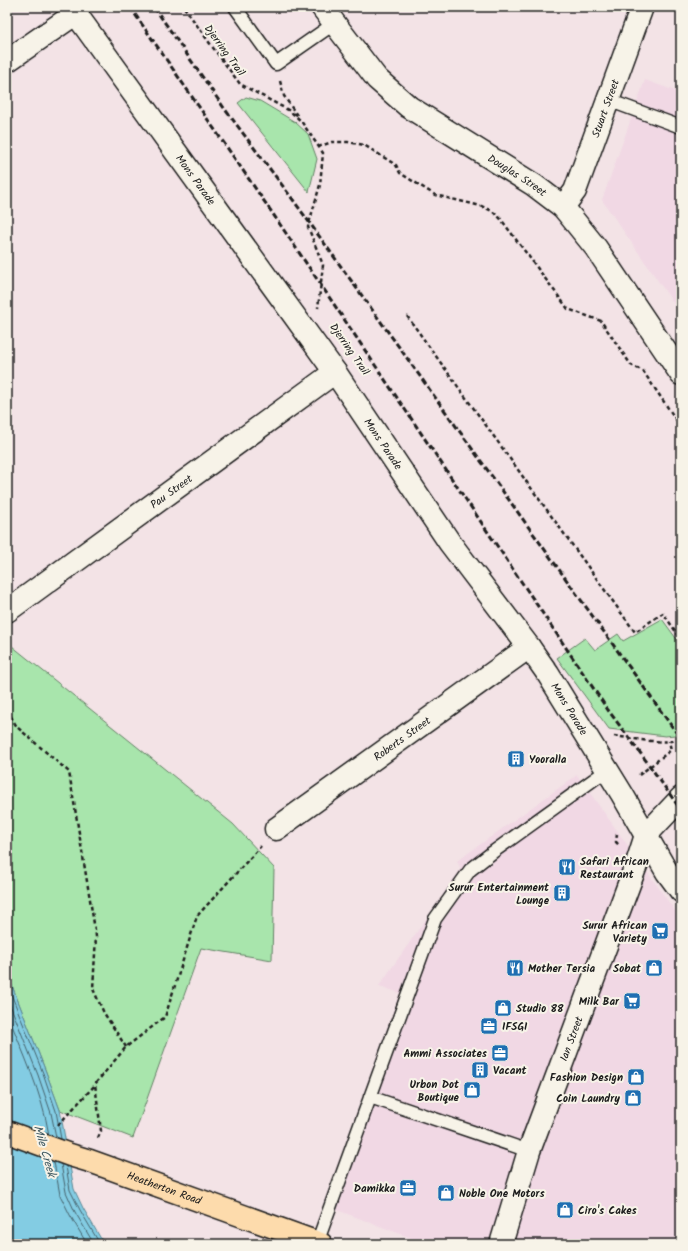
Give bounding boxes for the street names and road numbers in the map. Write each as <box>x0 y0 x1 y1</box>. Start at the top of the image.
street label: Djerring Trail <box>199 21 249 80</box>
street label: Stuart Street <box>587 76 625 140</box>
street label: Douglas Street <box>484 150 551 202</box>
street label: Mons Parade <box>170 151 220 209</box>
street label: Djerring Trail <box>325 320 374 380</box>
street label: Mons Parade <box>359 415 406 474</box>
street label: Pau Street <box>147 470 197 514</box>
street label: Mons Parade <box>545 679 592 739</box>
street label: Roberts Street <box>370 712 436 766</box>
street label: Ian Street <box>555 1013 589 1064</box>
street label: Heatherton Road <box>124 1167 204 1210</box>

